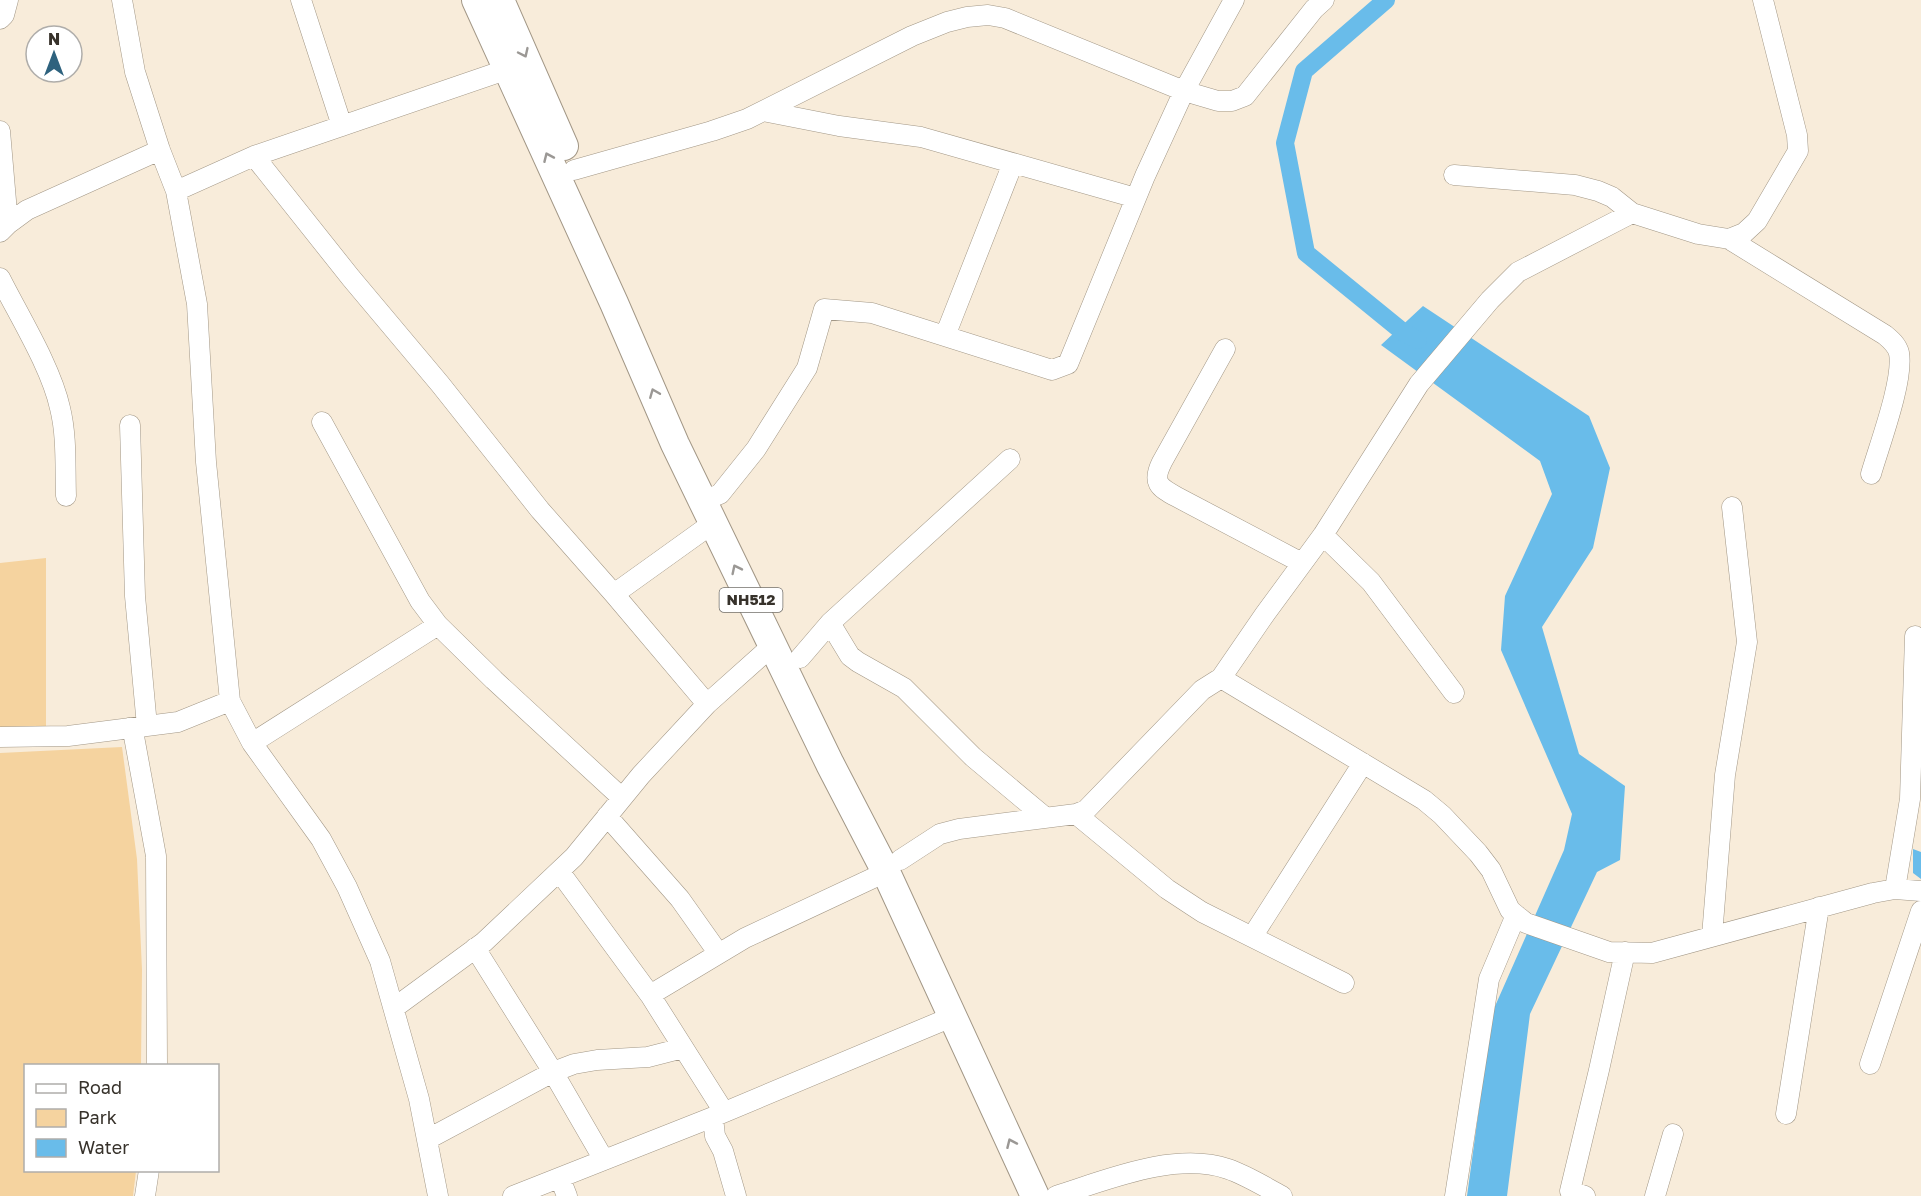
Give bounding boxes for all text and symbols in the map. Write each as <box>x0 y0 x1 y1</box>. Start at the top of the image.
north arrow <box>24 24 84 84</box>
text: N <box>48 29 60 49</box>
one-way arrow <box>517 47 529 58</box>
one-way arrow <box>543 153 555 164</box>
one-way arrow <box>649 388 661 399</box>
one-way arrow <box>731 565 743 576</box>
road number: NH512 <box>720 588 783 612</box>
legend <box>24 1064 219 1172</box>
text: Road <box>78 1076 122 1098</box>
text: Park <box>78 1106 117 1128</box>
text: Water <box>78 1136 129 1158</box>
one-way arrow <box>1006 1138 1018 1149</box>

